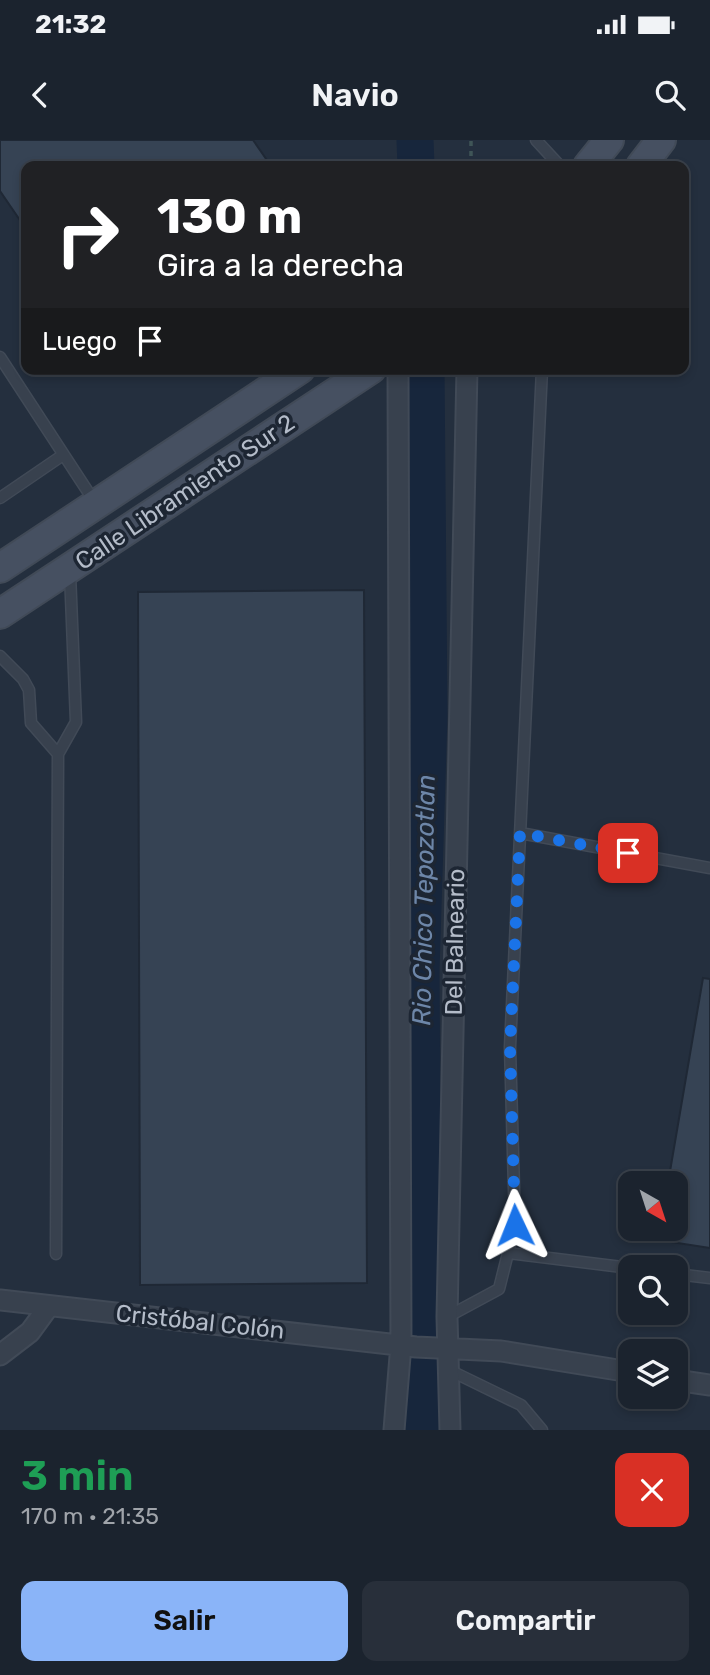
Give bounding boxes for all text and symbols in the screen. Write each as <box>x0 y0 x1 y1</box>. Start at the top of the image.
text: 21:32 <box>35 9 106 40</box>
icon: back <box>21 76 59 114</box>
text: Navio <box>311 76 399 114</box>
icon: search <box>651 76 689 114</box>
text: 130 m <box>157 187 302 245</box>
icon: right <box>42 189 133 280</box>
text: Gira a la derecha <box>157 246 404 284</box>
icon: arrive <box>131 322 169 360</box>
text: Luego <box>42 326 117 357</box>
street label: Calle Libramiento Sur 2 <box>70 408 300 576</box>
water label: Rio Chico Tepozotlan <box>406 774 442 1026</box>
pin <box>598 823 658 883</box>
icon: arrive <box>609 834 647 872</box>
street label: Del Balneario <box>440 868 470 1016</box>
north arrow <box>618 1171 688 1241</box>
map controls <box>618 1171 688 1409</box>
position arrow <box>478 1188 552 1262</box>
button: search <box>618 1255 688 1325</box>
street label: Cristóbal Colón <box>114 1299 286 1345</box>
button: layers <box>618 1339 688 1409</box>
text: 3 min <box>21 1451 134 1501</box>
button: close <box>615 1453 689 1527</box>
text: 170 m · 21:35 <box>21 1502 159 1530</box>
button: Salir <box>21 1581 348 1661</box>
button: Compartir <box>362 1581 689 1661</box>

